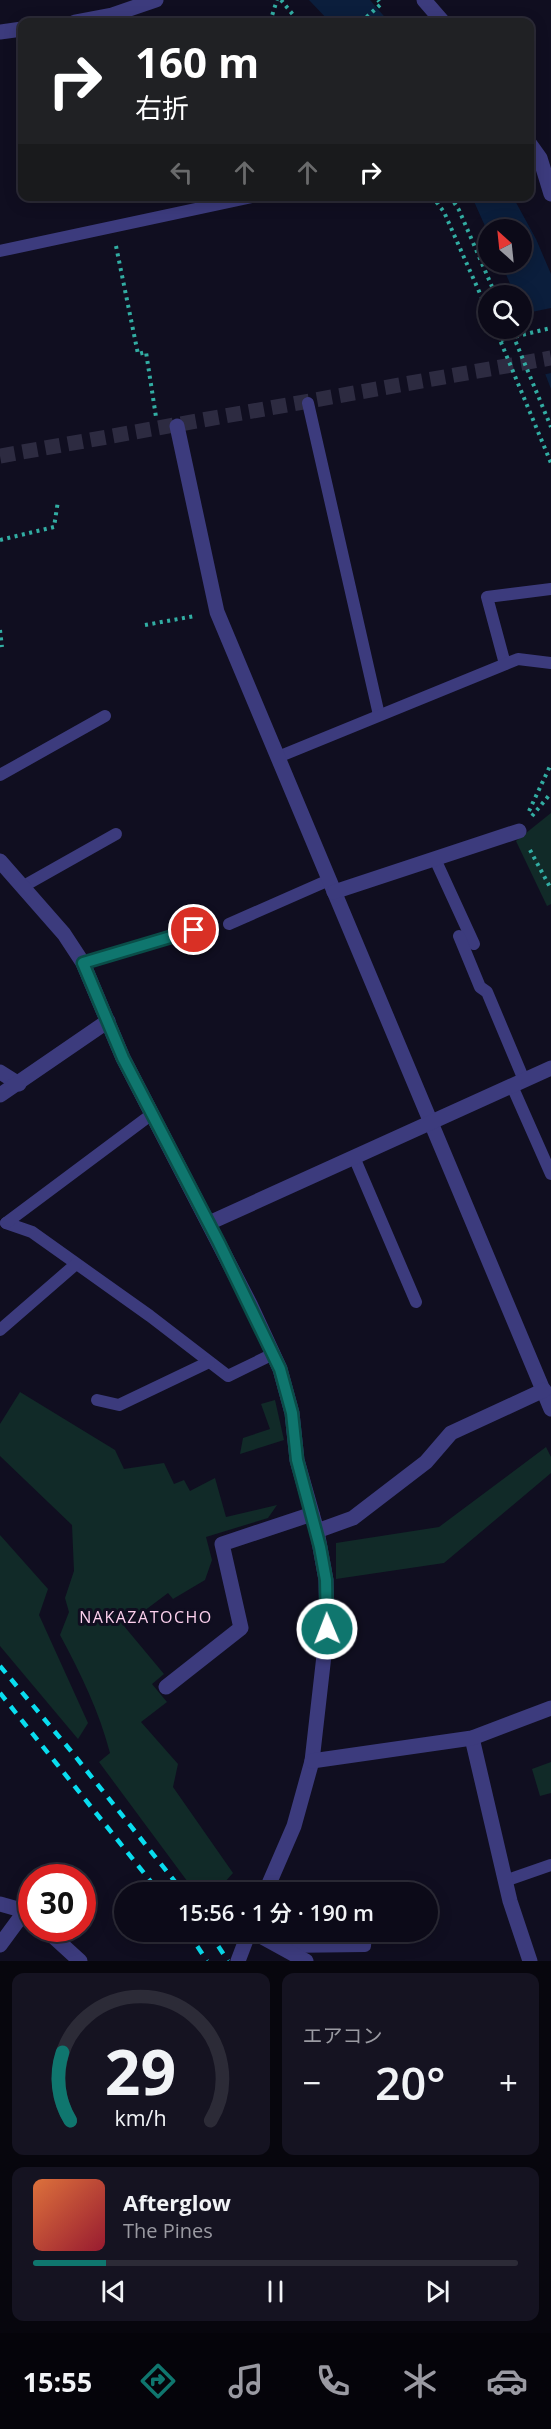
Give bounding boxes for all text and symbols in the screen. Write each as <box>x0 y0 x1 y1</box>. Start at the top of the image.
text: 160 m <box>135 33 259 90</box>
icon: right <box>36 42 114 120</box>
text: 右折 <box>135 89 189 126</box>
icon: left <box>165 156 198 189</box>
icon: ahead <box>228 156 261 189</box>
icon: ahead <box>291 156 324 189</box>
icon: right <box>354 156 387 189</box>
north arrow <box>478 219 532 273</box>
map controls <box>478 219 532 339</box>
button: search <box>478 285 532 339</box>
pin <box>168 904 219 955</box>
icon: arrive <box>177 913 210 946</box>
position arrow <box>295 1597 359 1661</box>
district label: NAKAZATOCHO <box>79 1606 213 1628</box>
speed limit sign: 30 <box>18 1864 96 1942</box>
text: 15:56 · 1 分 · 190 m <box>178 1897 374 1927</box>
text: エアコン <box>303 2022 383 2049</box>
text: 29 <box>105 2028 176 2113</box>
text: 20° <box>375 2052 446 2113</box>
text: − <box>303 2060 321 2105</box>
text: + <box>499 2060 518 2105</box>
text: km/h <box>115 2103 167 2132</box>
text: Afterglow <box>123 2187 231 2217</box>
text: The Pines <box>123 2217 213 2244</box>
icon: previous <box>97 2275 130 2308</box>
icon: pause <box>259 2275 292 2308</box>
icon: next <box>421 2275 454 2308</box>
icon: directions <box>137 2360 179 2402</box>
icon: music <box>225 2360 267 2402</box>
icon: phone <box>312 2360 354 2402</box>
icon: climate <box>399 2360 441 2402</box>
icon: car <box>486 2360 528 2402</box>
text: 15:55 <box>23 2363 92 2400</box>

